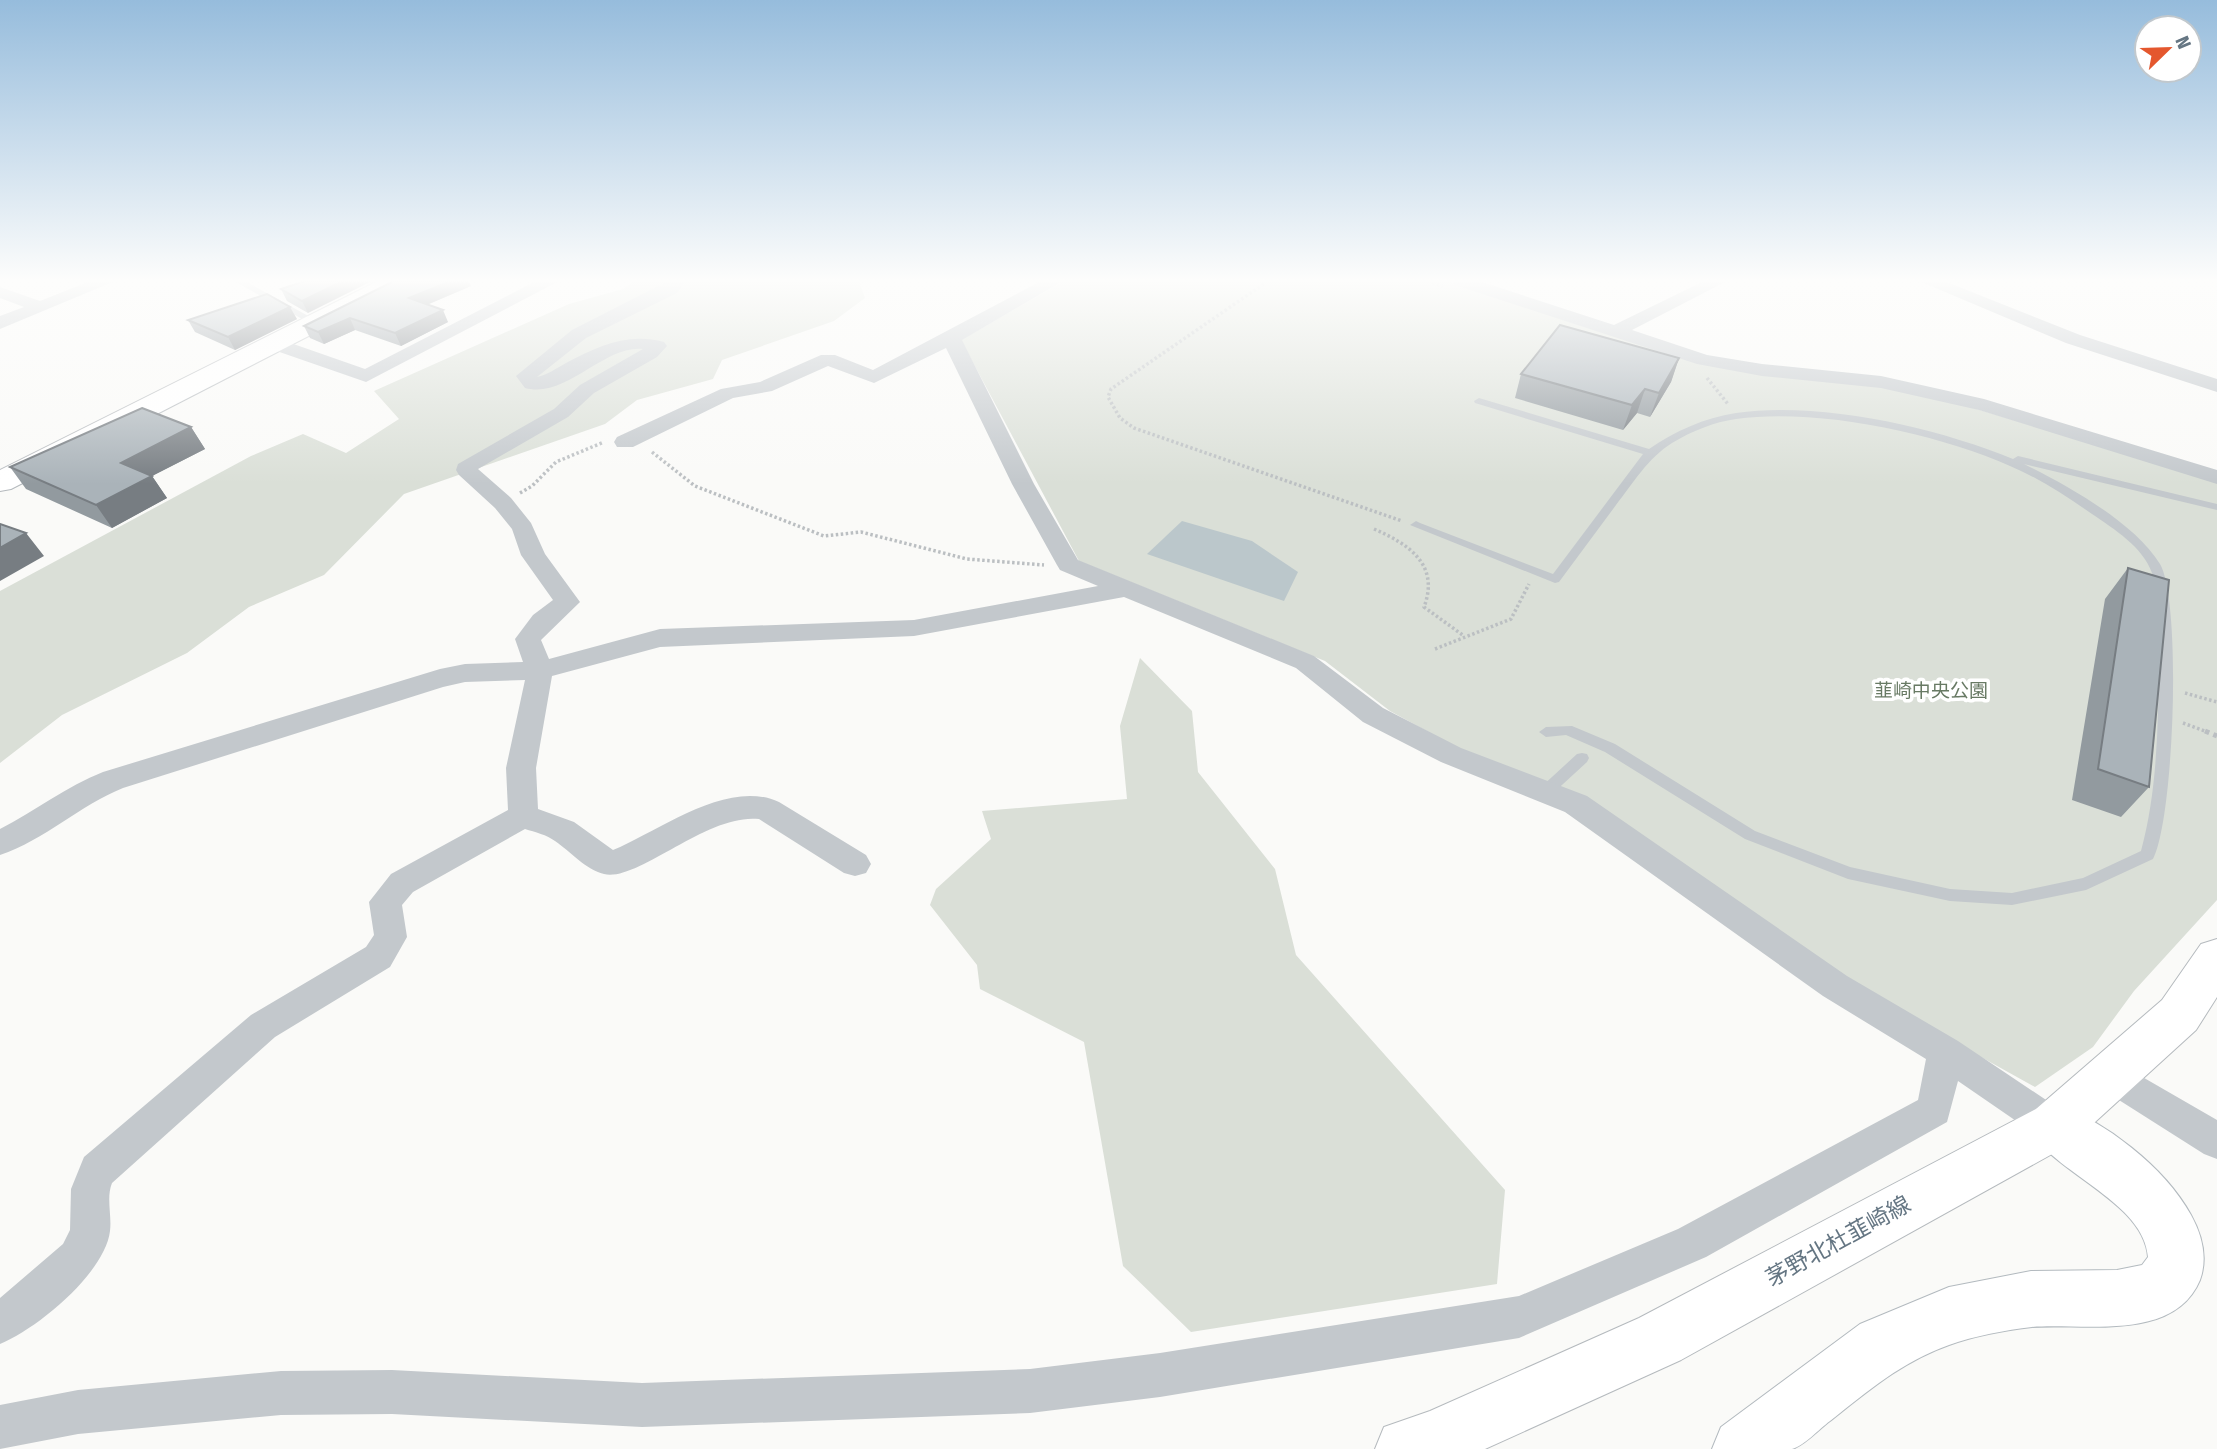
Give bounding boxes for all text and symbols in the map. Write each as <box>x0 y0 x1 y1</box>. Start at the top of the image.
north arrow <box>2133 14 2203 84</box>
text: N <box>2170 33 2196 52</box>
park label: 韮崎中央公園 <box>1874 679 1988 702</box>
street label: 茅野北杜韮崎線 <box>1761 1190 1915 1292</box>

